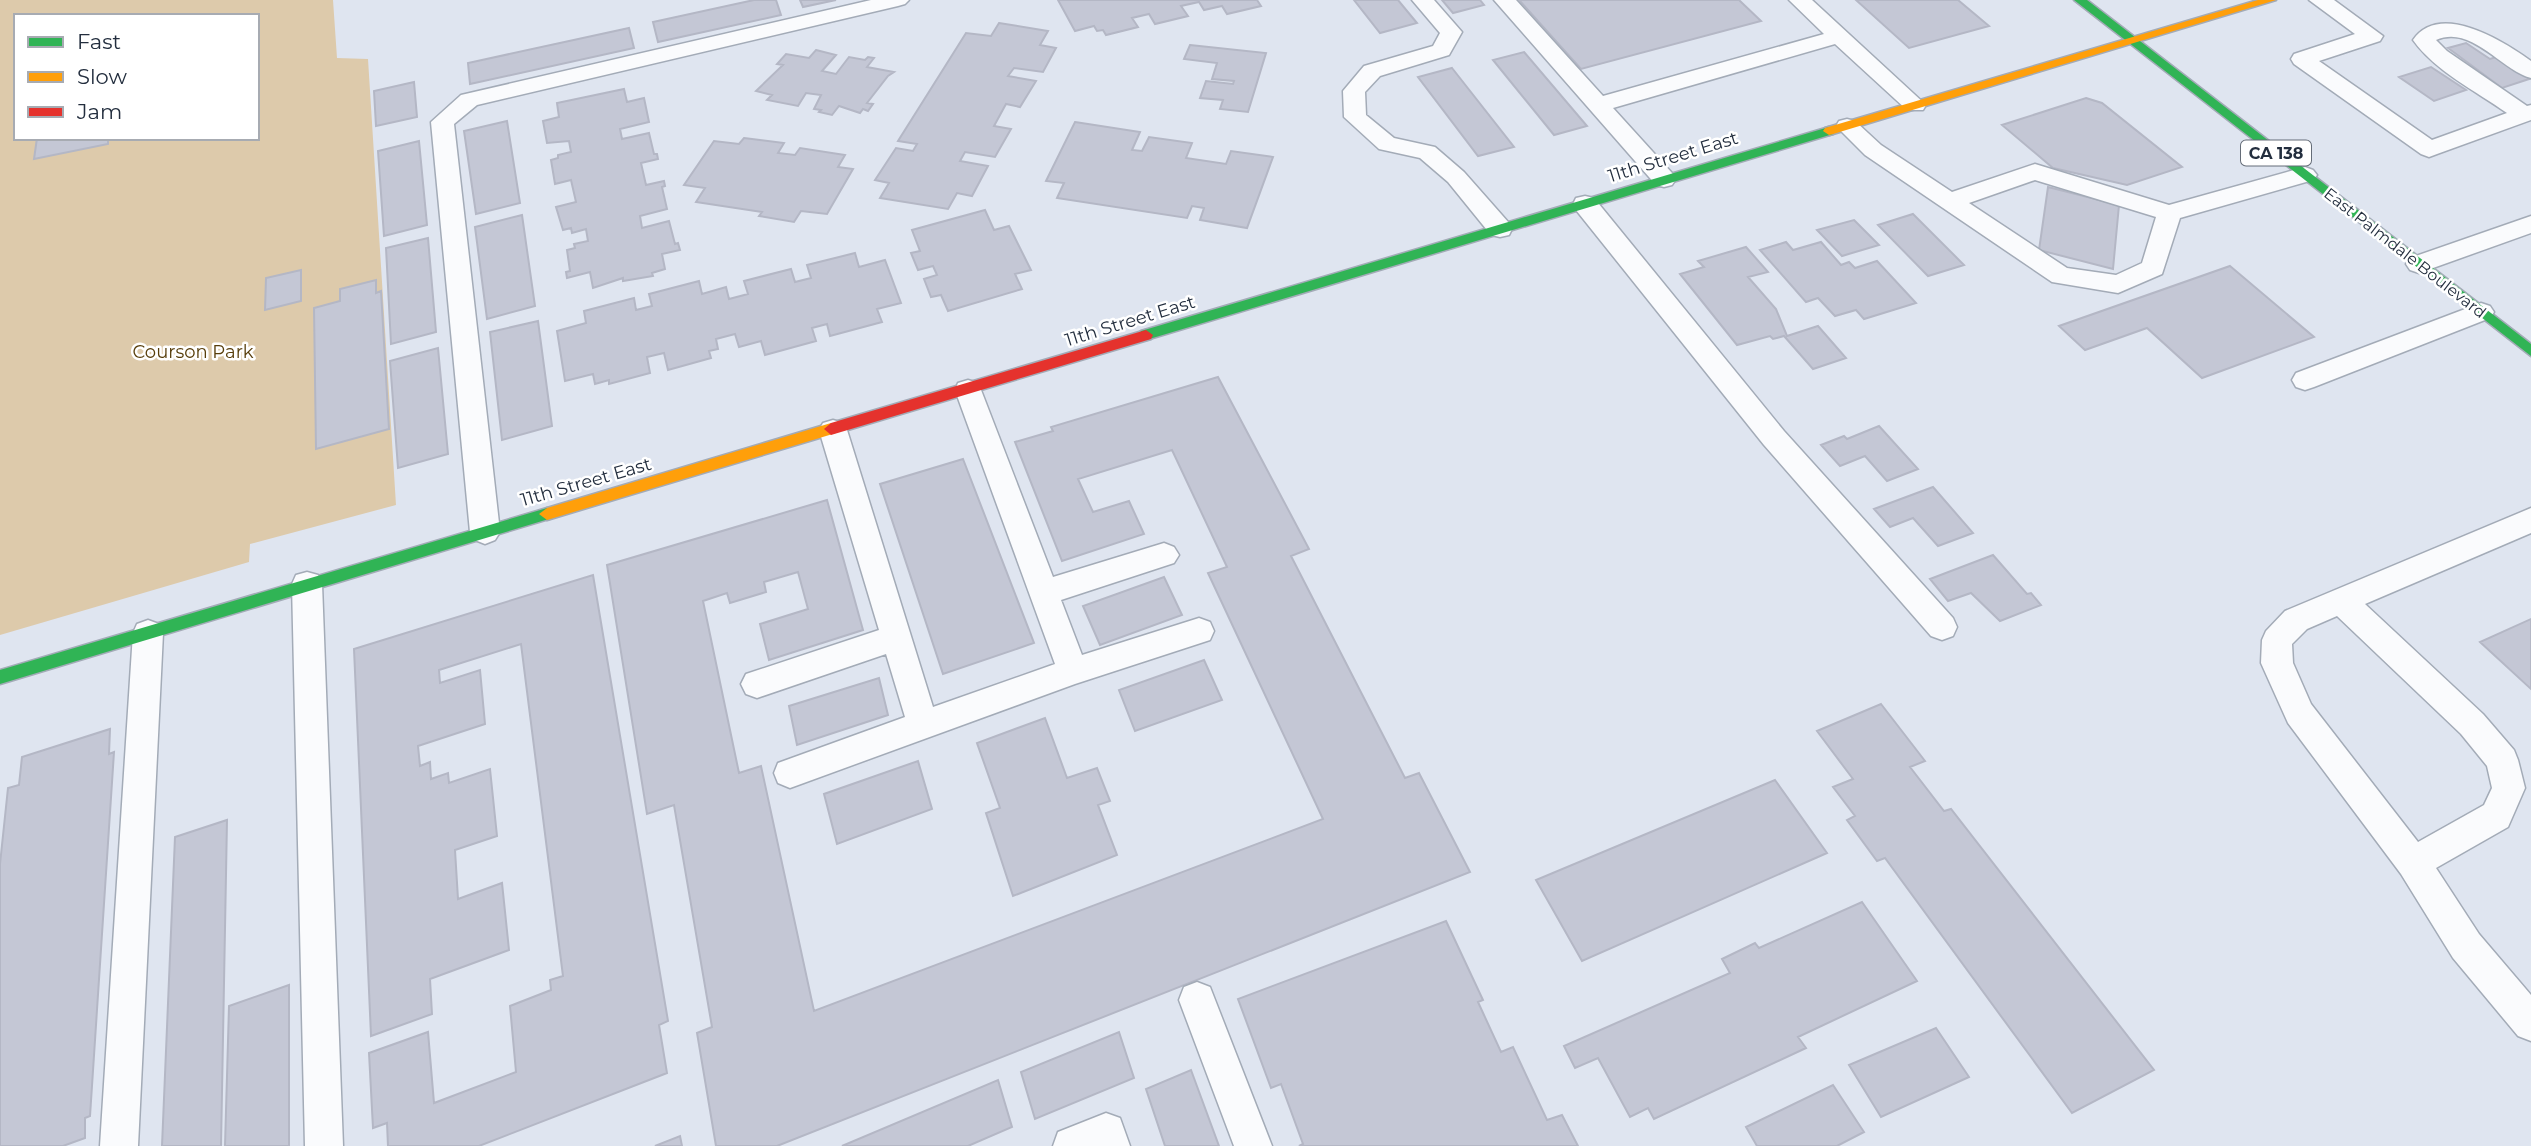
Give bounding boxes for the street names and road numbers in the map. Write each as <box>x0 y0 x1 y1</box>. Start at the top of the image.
street label: 11th Street East <box>1605 127 1741 187</box>
road number: CA 138 <box>2241 140 2311 166</box>
street label: East Palmdale Boulevard <box>2320 184 2490 322</box>
street label: 11th Street East <box>1062 291 1198 351</box>
street label: 11th Street East <box>518 453 654 511</box>

